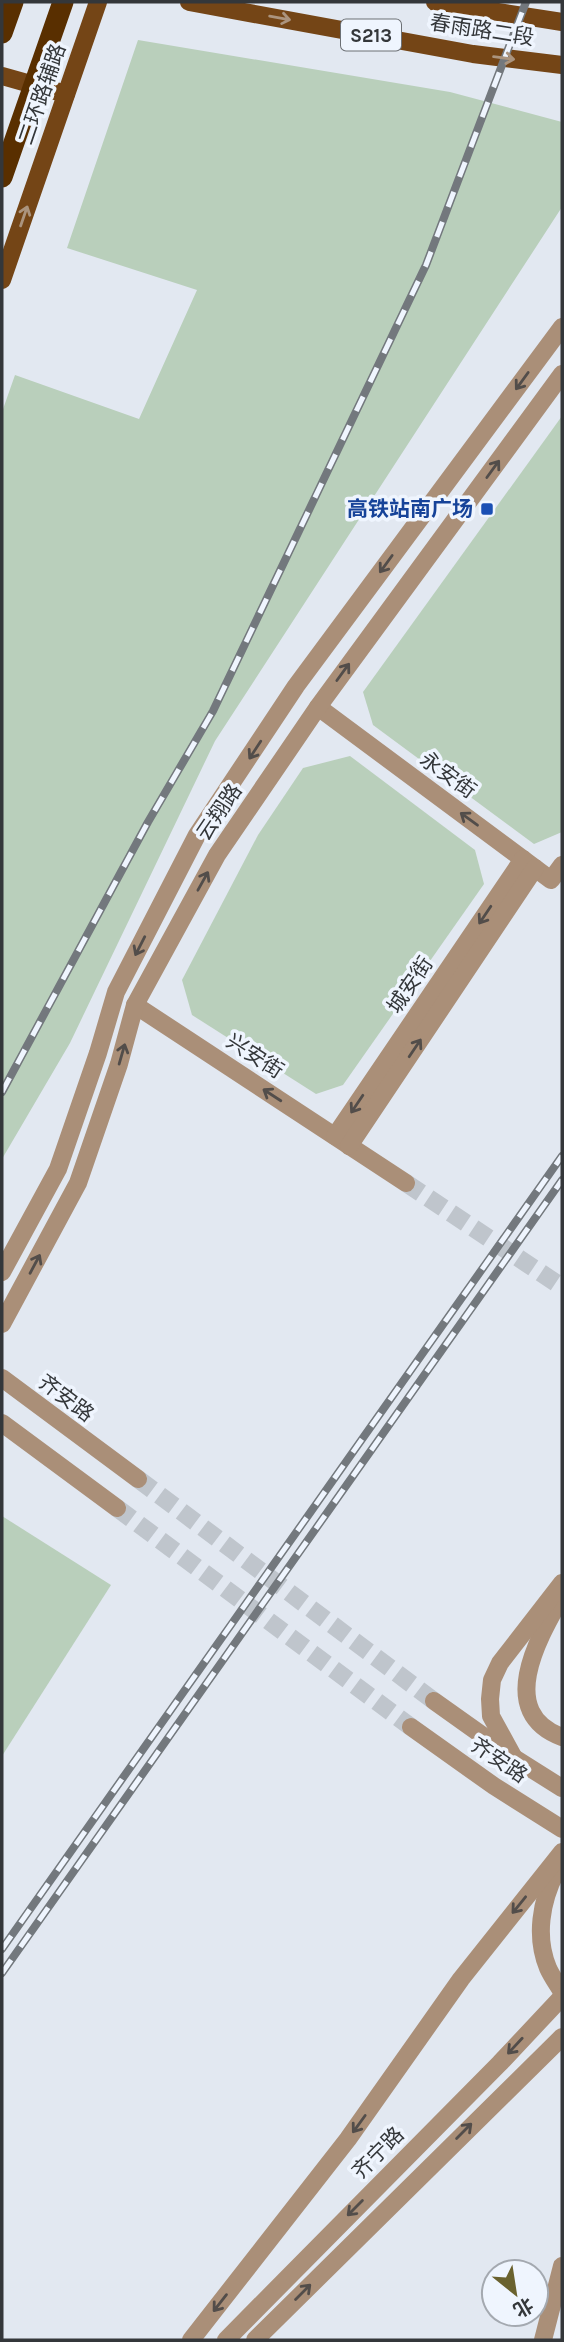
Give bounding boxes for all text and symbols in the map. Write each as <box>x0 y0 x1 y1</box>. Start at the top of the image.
street label: 春雨路二段 <box>428 10 536 50</box>
one-way arrow <box>268 12 291 26</box>
road number: S213 <box>341 20 401 50</box>
street label: 二环路辅路 <box>14 40 70 148</box>
one-way arrow <box>492 51 515 64</box>
one-way arrow <box>19 205 31 227</box>
one-way arrow <box>514 372 529 390</box>
one-way arrow <box>485 460 500 479</box>
place label: 高铁站南广场 <box>347 497 473 521</box>
marker: 高铁站南广场 <box>479 501 495 517</box>
one-way arrow <box>379 555 394 573</box>
one-way arrow <box>336 663 351 682</box>
one-way arrow <box>247 739 261 759</box>
street label: 永安街 <box>415 747 481 803</box>
street label: 云翔路 <box>191 779 247 845</box>
one-way arrow <box>460 811 478 826</box>
one-way arrow <box>197 871 210 892</box>
one-way arrow <box>478 905 492 925</box>
one-way arrow <box>132 935 146 956</box>
street label: 城安街 <box>382 952 438 1018</box>
street label: 兴安街 <box>222 1029 288 1083</box>
one-way arrow <box>407 1039 422 1058</box>
one-way arrow <box>116 1044 129 1066</box>
one-way arrow <box>262 1087 282 1101</box>
one-way arrow <box>350 1093 364 1113</box>
one-way arrow <box>29 1254 43 1275</box>
street label: 齐安路 <box>34 1369 98 1427</box>
street label: 齐安路 <box>466 1732 532 1788</box>
one-way arrow <box>512 1895 527 1913</box>
one-way arrow <box>507 2037 524 2054</box>
one-way arrow <box>352 2114 367 2133</box>
street label: 齐宁路 <box>347 2122 409 2184</box>
one-way arrow <box>456 2123 473 2140</box>
one-way arrow <box>347 2199 364 2216</box>
north arrow <box>480 2258 550 2328</box>
one-way arrow <box>295 2284 312 2301</box>
text: 北 <box>509 2293 537 2321</box>
one-way arrow <box>212 2294 227 2312</box>

